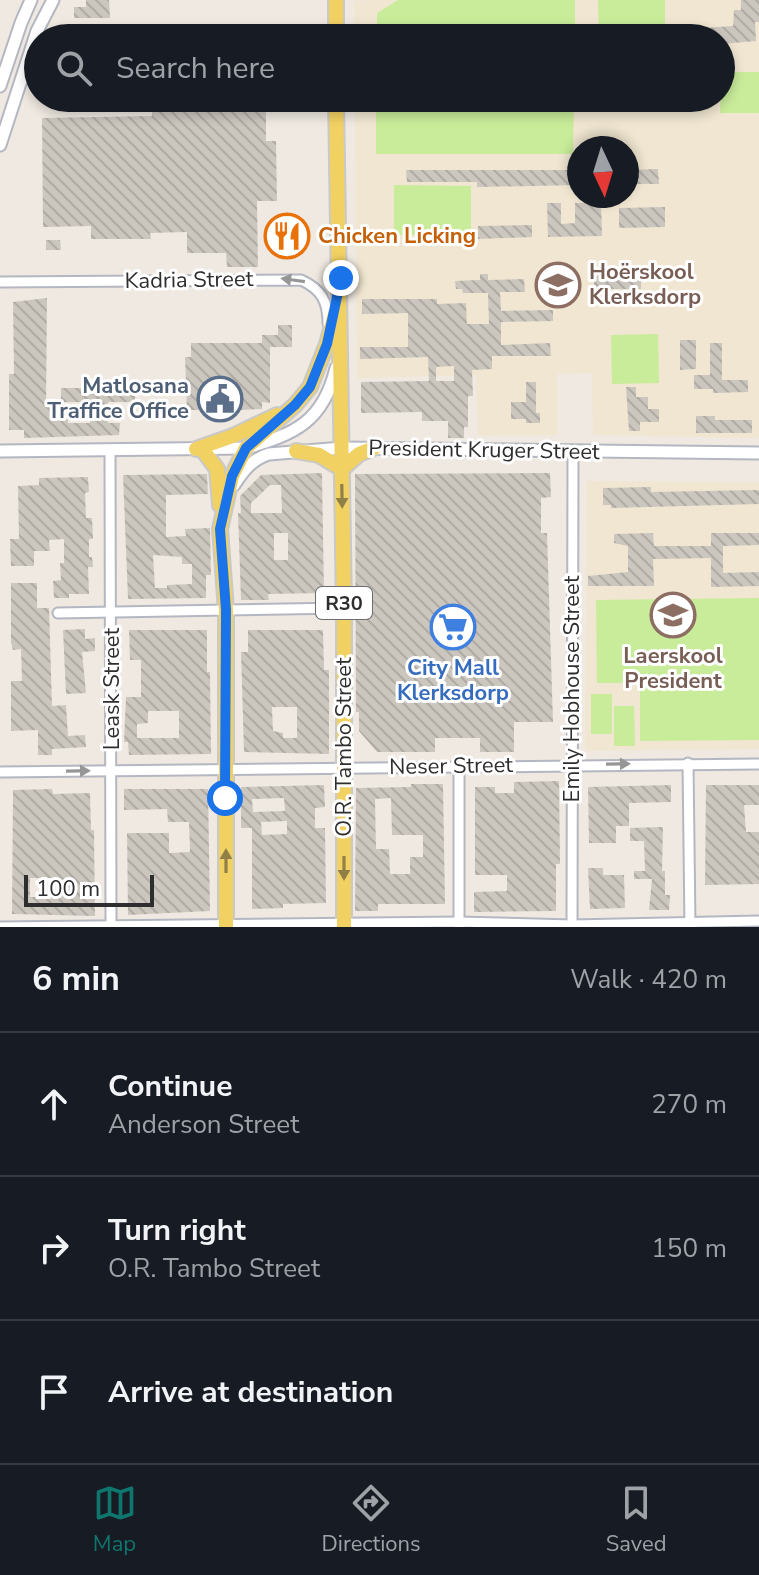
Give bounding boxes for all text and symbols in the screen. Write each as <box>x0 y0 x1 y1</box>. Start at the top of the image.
search box <box>24 24 735 112</box>
icon: search <box>52 46 96 90</box>
text: Search here <box>116 48 275 89</box>
north arrow <box>567 136 639 208</box>
restaurant icon: Chicken Licking <box>263 212 311 260</box>
place label: Chicken Licking <box>318 221 476 251</box>
place label: Hoërskool Klerksdorp <box>589 257 701 312</box>
route end <box>323 260 359 296</box>
school or university icon: Hoërskool Klerksdorp <box>534 261 582 309</box>
street label: Kadria Street <box>124 264 254 296</box>
one-way arrow <box>280 274 305 287</box>
place label: Matlosana Traffice Office <box>47 371 189 426</box>
public building icon: Matlosana Traffice Office <box>196 375 244 423</box>
street label: President Kruger Street <box>368 433 600 467</box>
one-way arrow <box>336 484 348 509</box>
street label: Emily Hobhouse Street <box>557 575 587 802</box>
road number: R30 <box>316 587 372 619</box>
school or university icon: Laerskool President <box>649 591 697 639</box>
supermarket icon: City Mall Klerksdorp <box>429 603 477 651</box>
street label: Leask Street <box>97 627 127 750</box>
place label: Laerskool President <box>623 641 723 696</box>
place label: City Mall Klerksdorp <box>397 653 509 708</box>
street label: O.R. Tambo Street <box>329 657 359 837</box>
street label: Neser Street <box>389 750 513 782</box>
one-way arrow <box>606 758 631 770</box>
one-way arrow <box>66 765 91 777</box>
route start <box>207 780 243 816</box>
one-way arrow <box>220 848 232 873</box>
one-way arrow <box>338 856 350 881</box>
scale bar <box>24 871 154 907</box>
text: 100 m <box>36 874 100 904</box>
text: 6 min <box>32 956 120 1002</box>
text: Walk · 420 m <box>570 962 727 997</box>
text: Continue <box>108 1066 233 1107</box>
icon: ahead <box>32 1082 76 1126</box>
text: 270 m <box>651 1087 727 1122</box>
text: Anderson Street <box>108 1107 299 1142</box>
text: Turn right <box>108 1210 246 1251</box>
icon: right <box>32 1226 76 1270</box>
text: 150 m <box>651 1231 727 1266</box>
text: O.R. Tambo Street <box>108 1251 320 1286</box>
icon: arrive <box>32 1370 76 1414</box>
text: Arrive at destination <box>108 1372 393 1413</box>
tab: Map <box>93 1481 137 1559</box>
tab: Directions <box>322 1481 421 1559</box>
tab: Saved <box>606 1481 666 1559</box>

